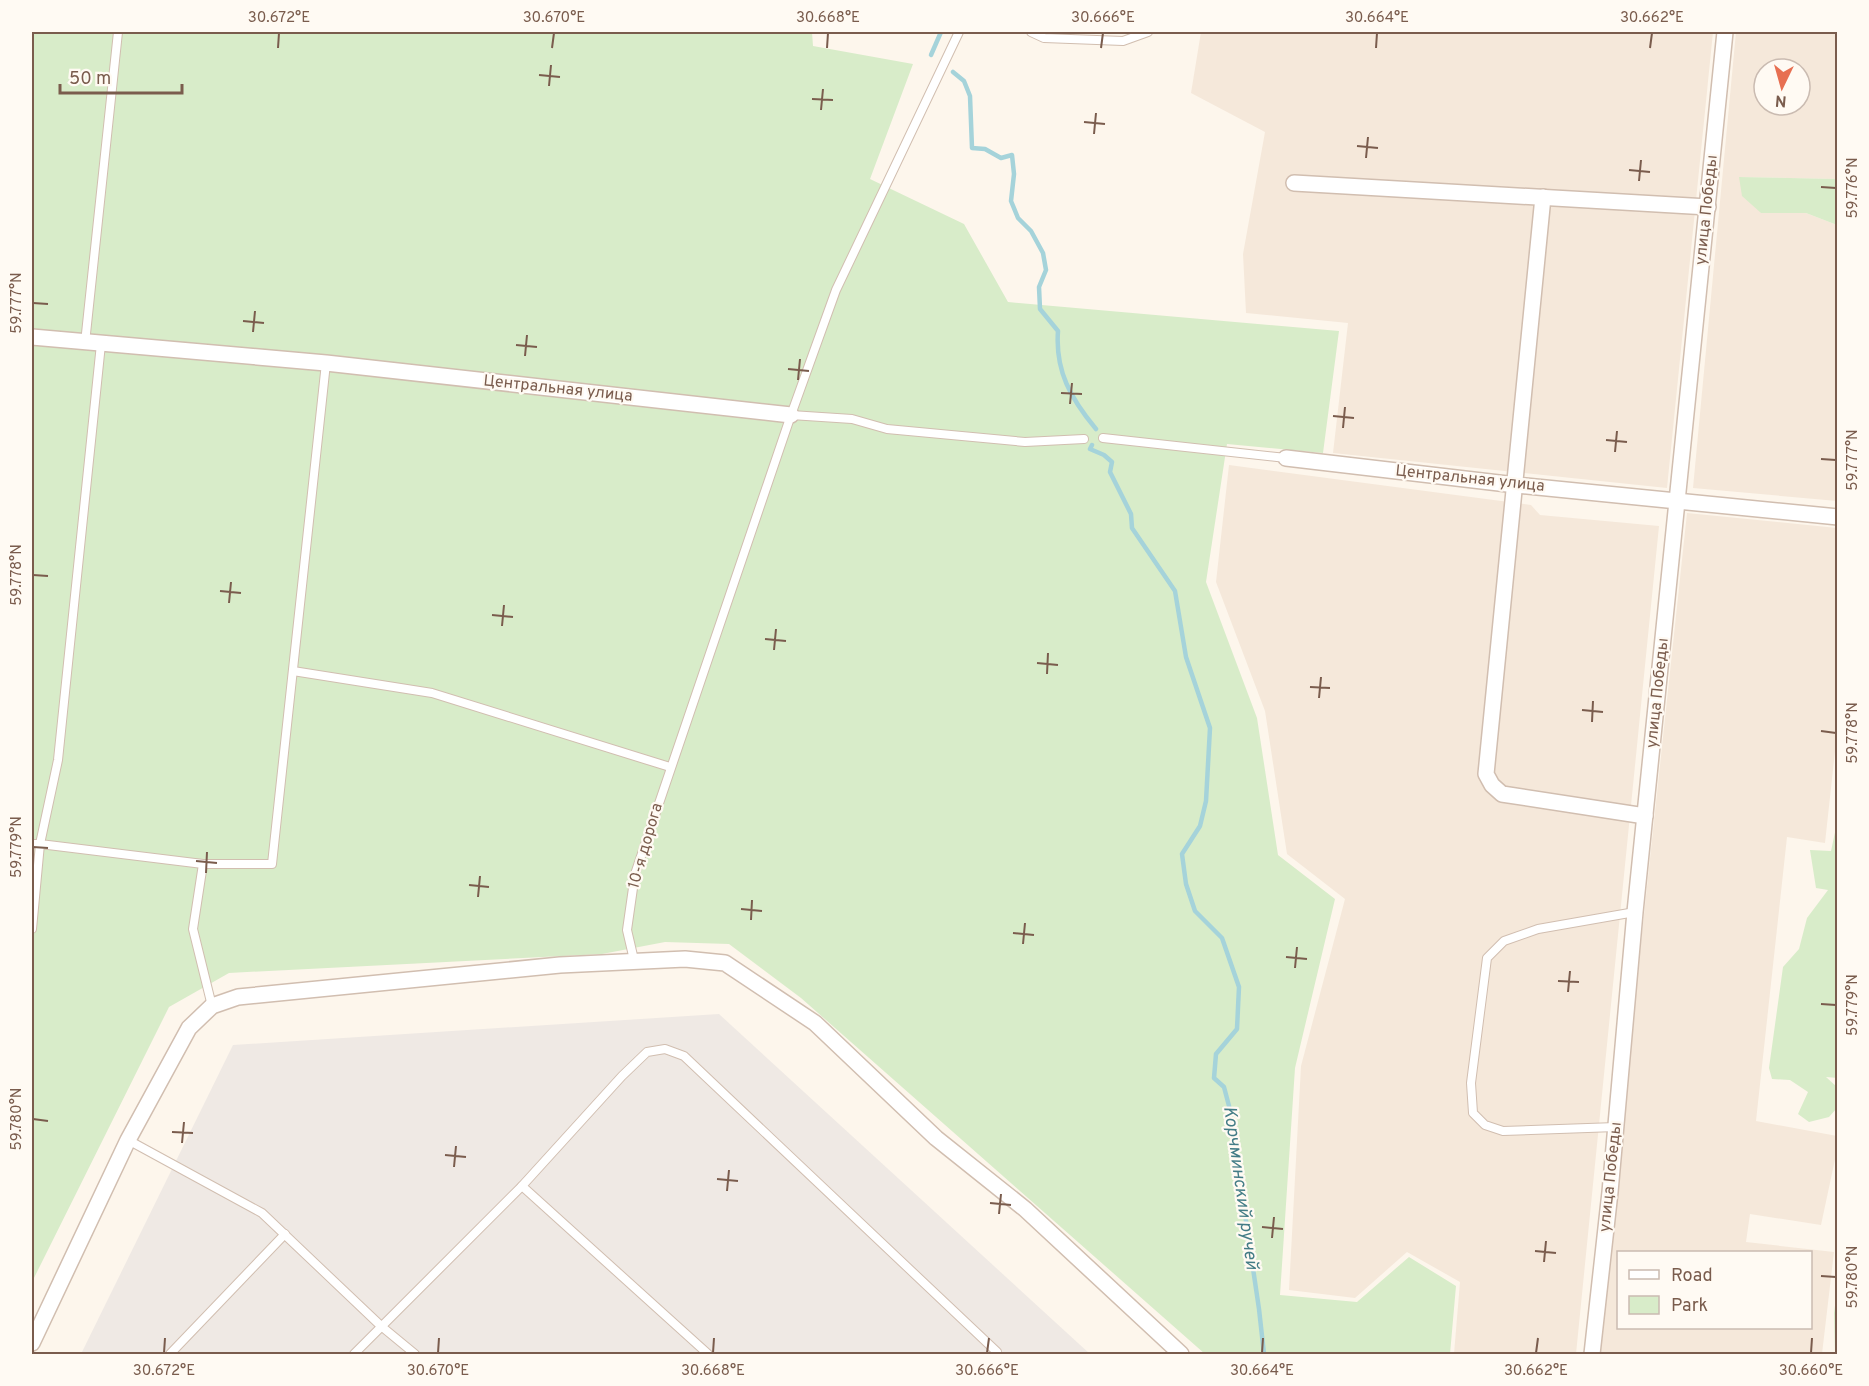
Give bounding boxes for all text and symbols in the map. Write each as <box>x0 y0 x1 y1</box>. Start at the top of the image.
text: 30.672°E <box>248 9 310 28</box>
text: 30.670°E <box>523 9 585 28</box>
text: 30.668°E <box>796 9 860 28</box>
text: 30.666°E <box>1071 9 1135 28</box>
text: 30.664°E <box>1345 9 1409 28</box>
text: 30.662°E <box>1620 9 1684 28</box>
scale bar <box>60 57 182 95</box>
north arrow <box>1752 57 1812 117</box>
text: 50 m <box>69 68 111 91</box>
text: N <box>1774 89 1787 110</box>
street label: улица Победы <box>1691 154 1723 266</box>
text: 59.776°N <box>1844 157 1863 219</box>
text: 59.777°N <box>8 272 27 334</box>
street label: Центральная улица <box>482 371 634 407</box>
text: 59.777°N <box>1844 429 1863 491</box>
street label: Центральная улица <box>1394 461 1546 497</box>
text: 59.778°N <box>8 544 27 606</box>
street label: улица Победы <box>1642 637 1674 749</box>
text: 59.778°N <box>1844 702 1863 764</box>
street label: 10-я дорога <box>624 801 668 891</box>
text: 59.779°N <box>8 816 27 878</box>
text: 59.779°N <box>1844 974 1863 1036</box>
text: 59.780°N <box>8 1088 27 1150</box>
water label: Корчминский ручей <box>1217 1105 1263 1272</box>
street label: улица Победы <box>1595 1121 1627 1233</box>
text: 59.780°N <box>1844 1246 1863 1308</box>
legend <box>1617 1251 1812 1329</box>
text: Road <box>1671 1265 1713 1288</box>
text: Park <box>1671 1295 1708 1318</box>
text: 30.672°E <box>133 1362 195 1381</box>
text: 30.670°E <box>407 1362 469 1381</box>
text: 30.668°E <box>681 1362 745 1381</box>
text: 30.666°E <box>955 1362 1019 1381</box>
text: 30.664°E <box>1230 1362 1294 1381</box>
text: 30.662°E <box>1504 1362 1568 1381</box>
text: 30.660°E <box>1779 1362 1843 1381</box>

